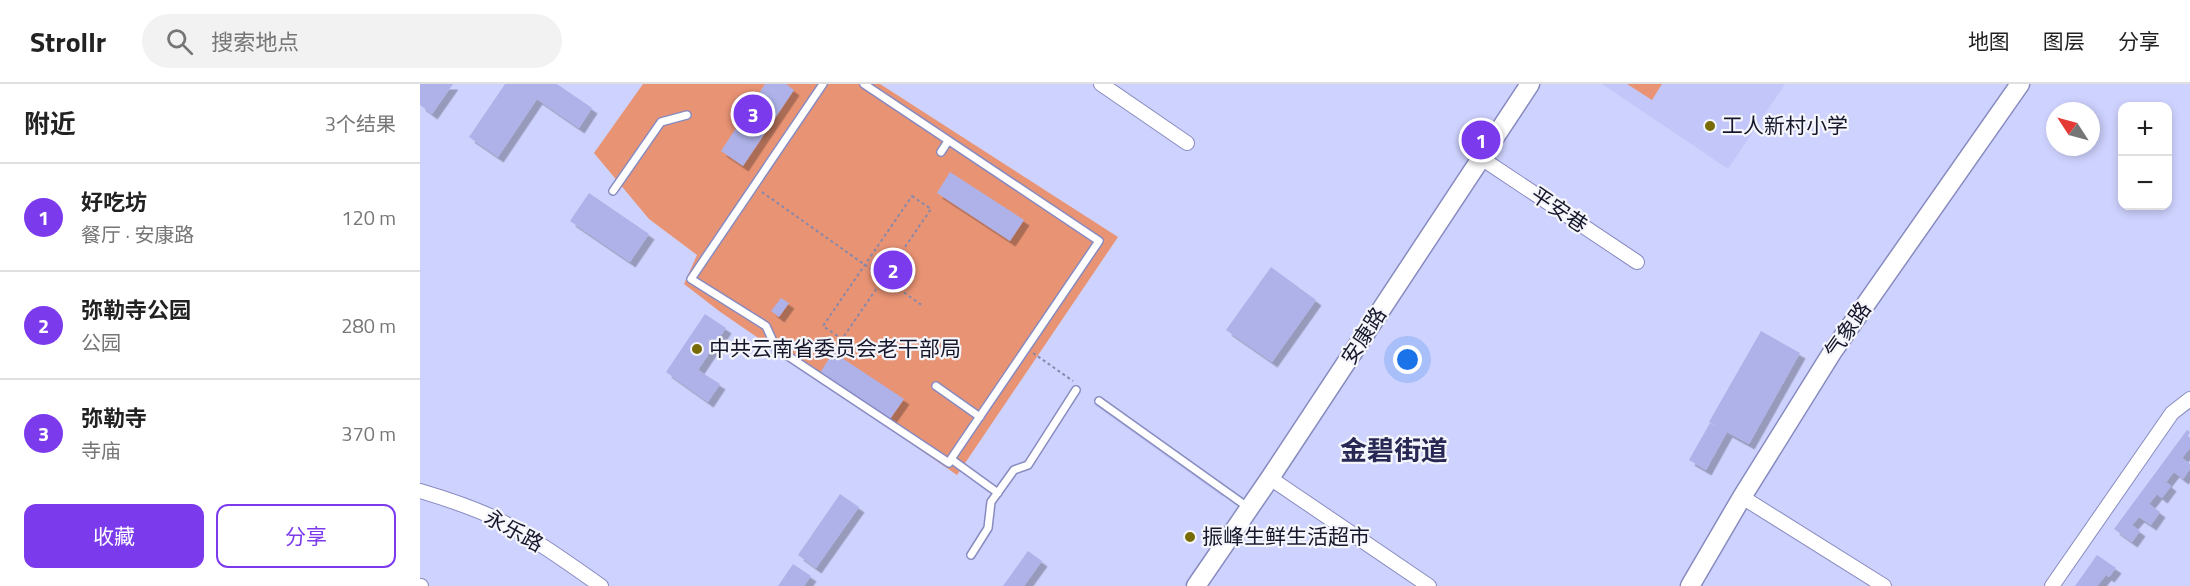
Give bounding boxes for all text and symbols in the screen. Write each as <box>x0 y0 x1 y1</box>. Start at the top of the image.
search box <box>142 14 562 68</box>
text: Strollr <box>30 20 106 63</box>
icon: search <box>163 25 196 58</box>
text: 搜索地点 <box>211 25 299 59</box>
text: 地图 <box>1968 25 2010 57</box>
text: 图层 <box>2043 25 2085 57</box>
text: 分享 <box>2118 25 2160 57</box>
pin: 3 <box>734 92 772 136</box>
north arrow <box>2046 102 2100 156</box>
map controls <box>2118 102 2172 210</box>
button: + <box>2118 102 2172 156</box>
text: 附近 <box>24 104 76 143</box>
text: 3个结果 <box>325 108 396 139</box>
place label: 工人新村小学 <box>1722 109 1848 141</box>
pin: 1 <box>1462 118 1500 162</box>
marker: 工人新村小学 <box>1703 119 1717 133</box>
button: − <box>2118 156 2172 210</box>
street label: 平安巷 <box>1524 178 1595 240</box>
text: 好吃坊 <box>81 185 147 219</box>
text: 1 <box>38 202 49 233</box>
text: 120 m <box>341 202 396 233</box>
text: 餐厅 · 安康路 <box>81 219 194 250</box>
pin: 2 <box>874 248 912 292</box>
text: 弥勒寺公园 <box>81 293 191 327</box>
street label: 气象路 <box>1816 294 1878 364</box>
street label: 安康路 <box>1333 300 1394 371</box>
text: 2 <box>38 310 49 341</box>
text: 280 m <box>341 310 396 341</box>
text: 公园 <box>81 327 121 358</box>
place label: 中共云南省委员会老干部局 <box>709 332 961 364</box>
marker: 中共云南省委员会老干部局 <box>690 342 704 356</box>
your location <box>1393 345 1422 374</box>
text: 弥勒寺 <box>81 401 147 435</box>
text: 3 <box>38 418 49 449</box>
text: 370 m <box>341 418 396 449</box>
district label: 金碧街道 <box>1340 429 1448 470</box>
text: 寺庙 <box>81 435 121 466</box>
street label: 永乐路 <box>479 501 550 559</box>
button: 收藏 <box>24 504 204 568</box>
button: 分享 <box>216 504 396 568</box>
place label: 振峰生鲜生活超市 <box>1202 520 1370 552</box>
marker: 振峰生鲜生活超市 <box>1183 530 1197 544</box>

